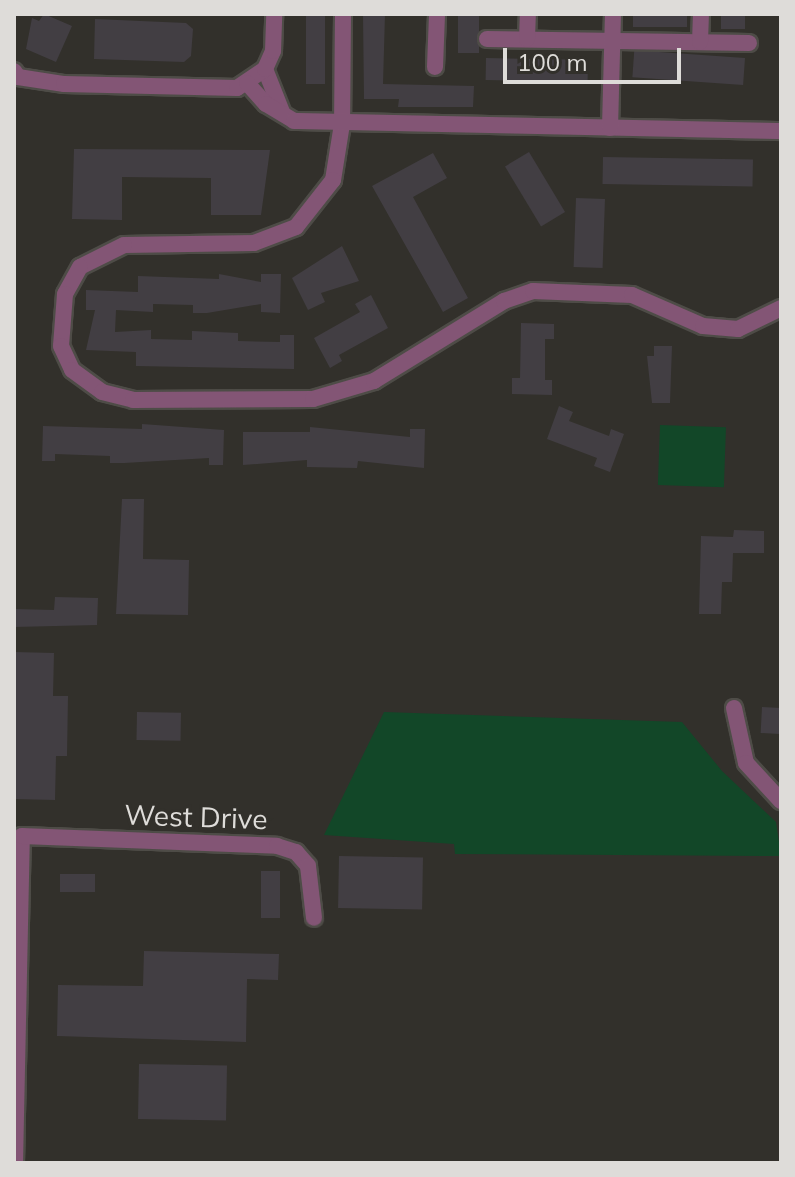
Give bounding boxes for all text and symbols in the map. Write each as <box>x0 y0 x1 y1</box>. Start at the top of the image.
scale bar <box>507 32 685 82</box>
text: 100 m <box>517 47 588 77</box>
street label: West Drive <box>124 798 268 836</box>

